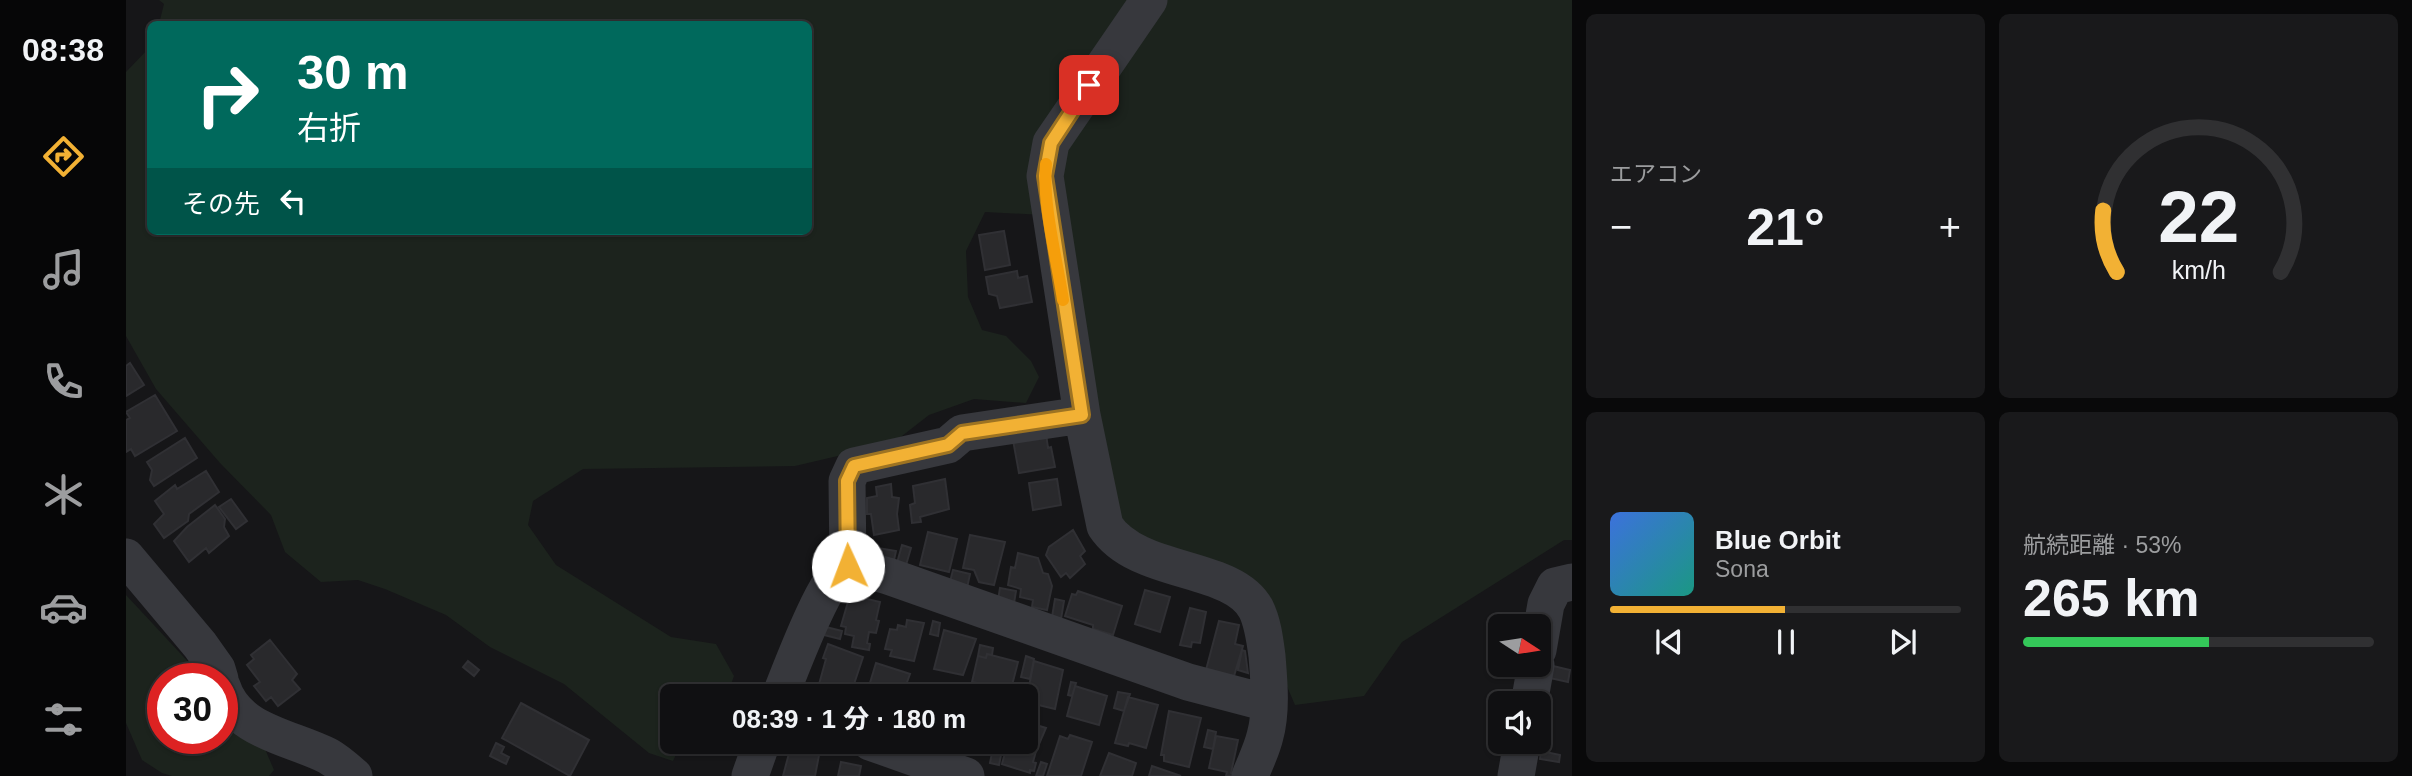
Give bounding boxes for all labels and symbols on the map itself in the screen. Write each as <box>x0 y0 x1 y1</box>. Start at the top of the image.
pin <box>1059 55 1119 115</box>
position arrow <box>811 529 885 603</box>
north arrow <box>1488 614 1550 677</box>
speed limit sign: 30 <box>147 663 238 754</box>

